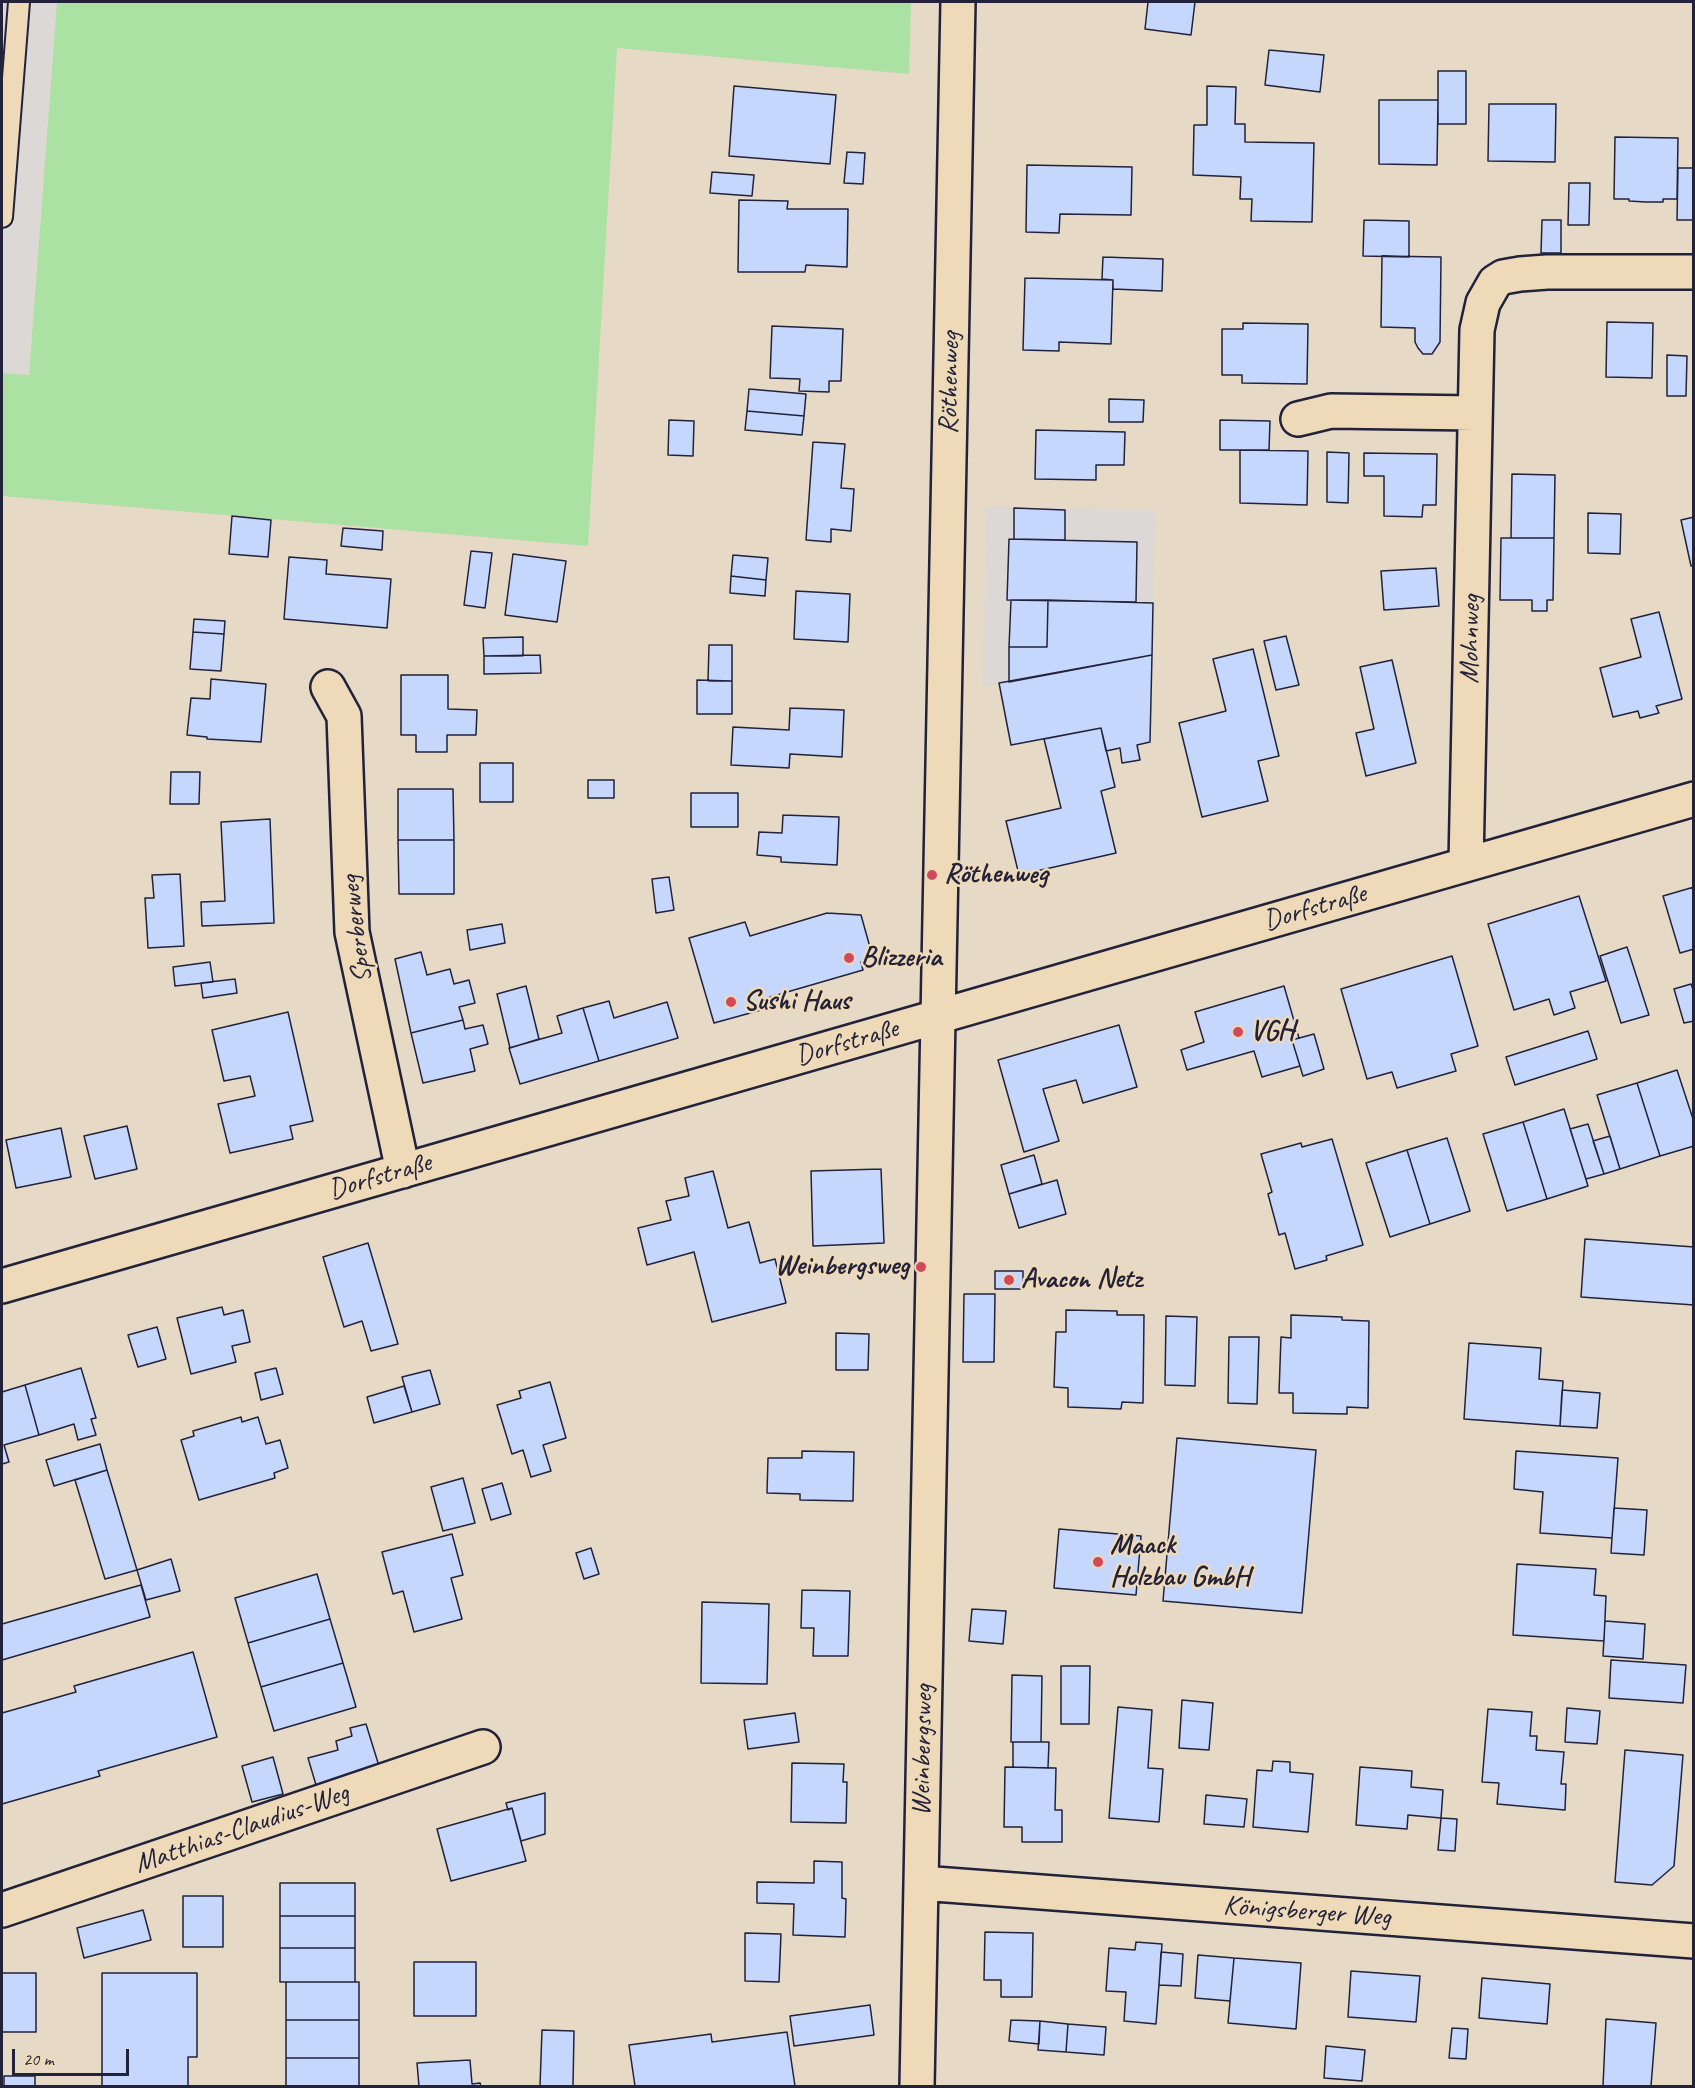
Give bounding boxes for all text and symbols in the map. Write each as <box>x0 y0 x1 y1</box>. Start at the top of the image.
street label: Röthenweg <box>932 332 968 434</box>
street label: Mohnweg <box>1453 594 1489 684</box>
place label: Röthenweg <box>944 858 1048 892</box>
marker: Röthenweg <box>925 868 939 882</box>
street label: Sperberweg <box>334 873 380 985</box>
street label: Dorfstraße <box>1260 877 1370 939</box>
place label: Blizzeria <box>861 941 941 975</box>
marker: Blizzeria <box>842 951 856 965</box>
place label: Sushi Haus <box>743 985 850 1019</box>
marker: Sushi Haus <box>724 995 738 1009</box>
street label: Dorfstraße <box>792 1012 902 1074</box>
place label: VGH <box>1250 1015 1294 1049</box>
marker: VGH <box>1231 1025 1245 1039</box>
street label: Dorfstraße <box>325 1146 435 1208</box>
place label: Weinbergsweg <box>775 1250 909 1284</box>
marker: Weinbergsweg <box>914 1260 928 1274</box>
place label: Avacon Netz <box>1021 1263 1142 1297</box>
marker: Avacon Netz <box>1002 1273 1016 1287</box>
place label: Maack Holzbau GmbH <box>1110 1529 1250 1595</box>
marker: Maack Holzbau GmbH <box>1091 1555 1105 1569</box>
street label: Weinbergsweg <box>905 1684 941 1816</box>
street label: Matthias-Claudius-Weg <box>130 1777 354 1881</box>
street label: Königsberger Weg <box>1222 1889 1392 1935</box>
scale bar <box>15 2037 132 2075</box>
text: 20 m <box>23 2048 54 2070</box>

